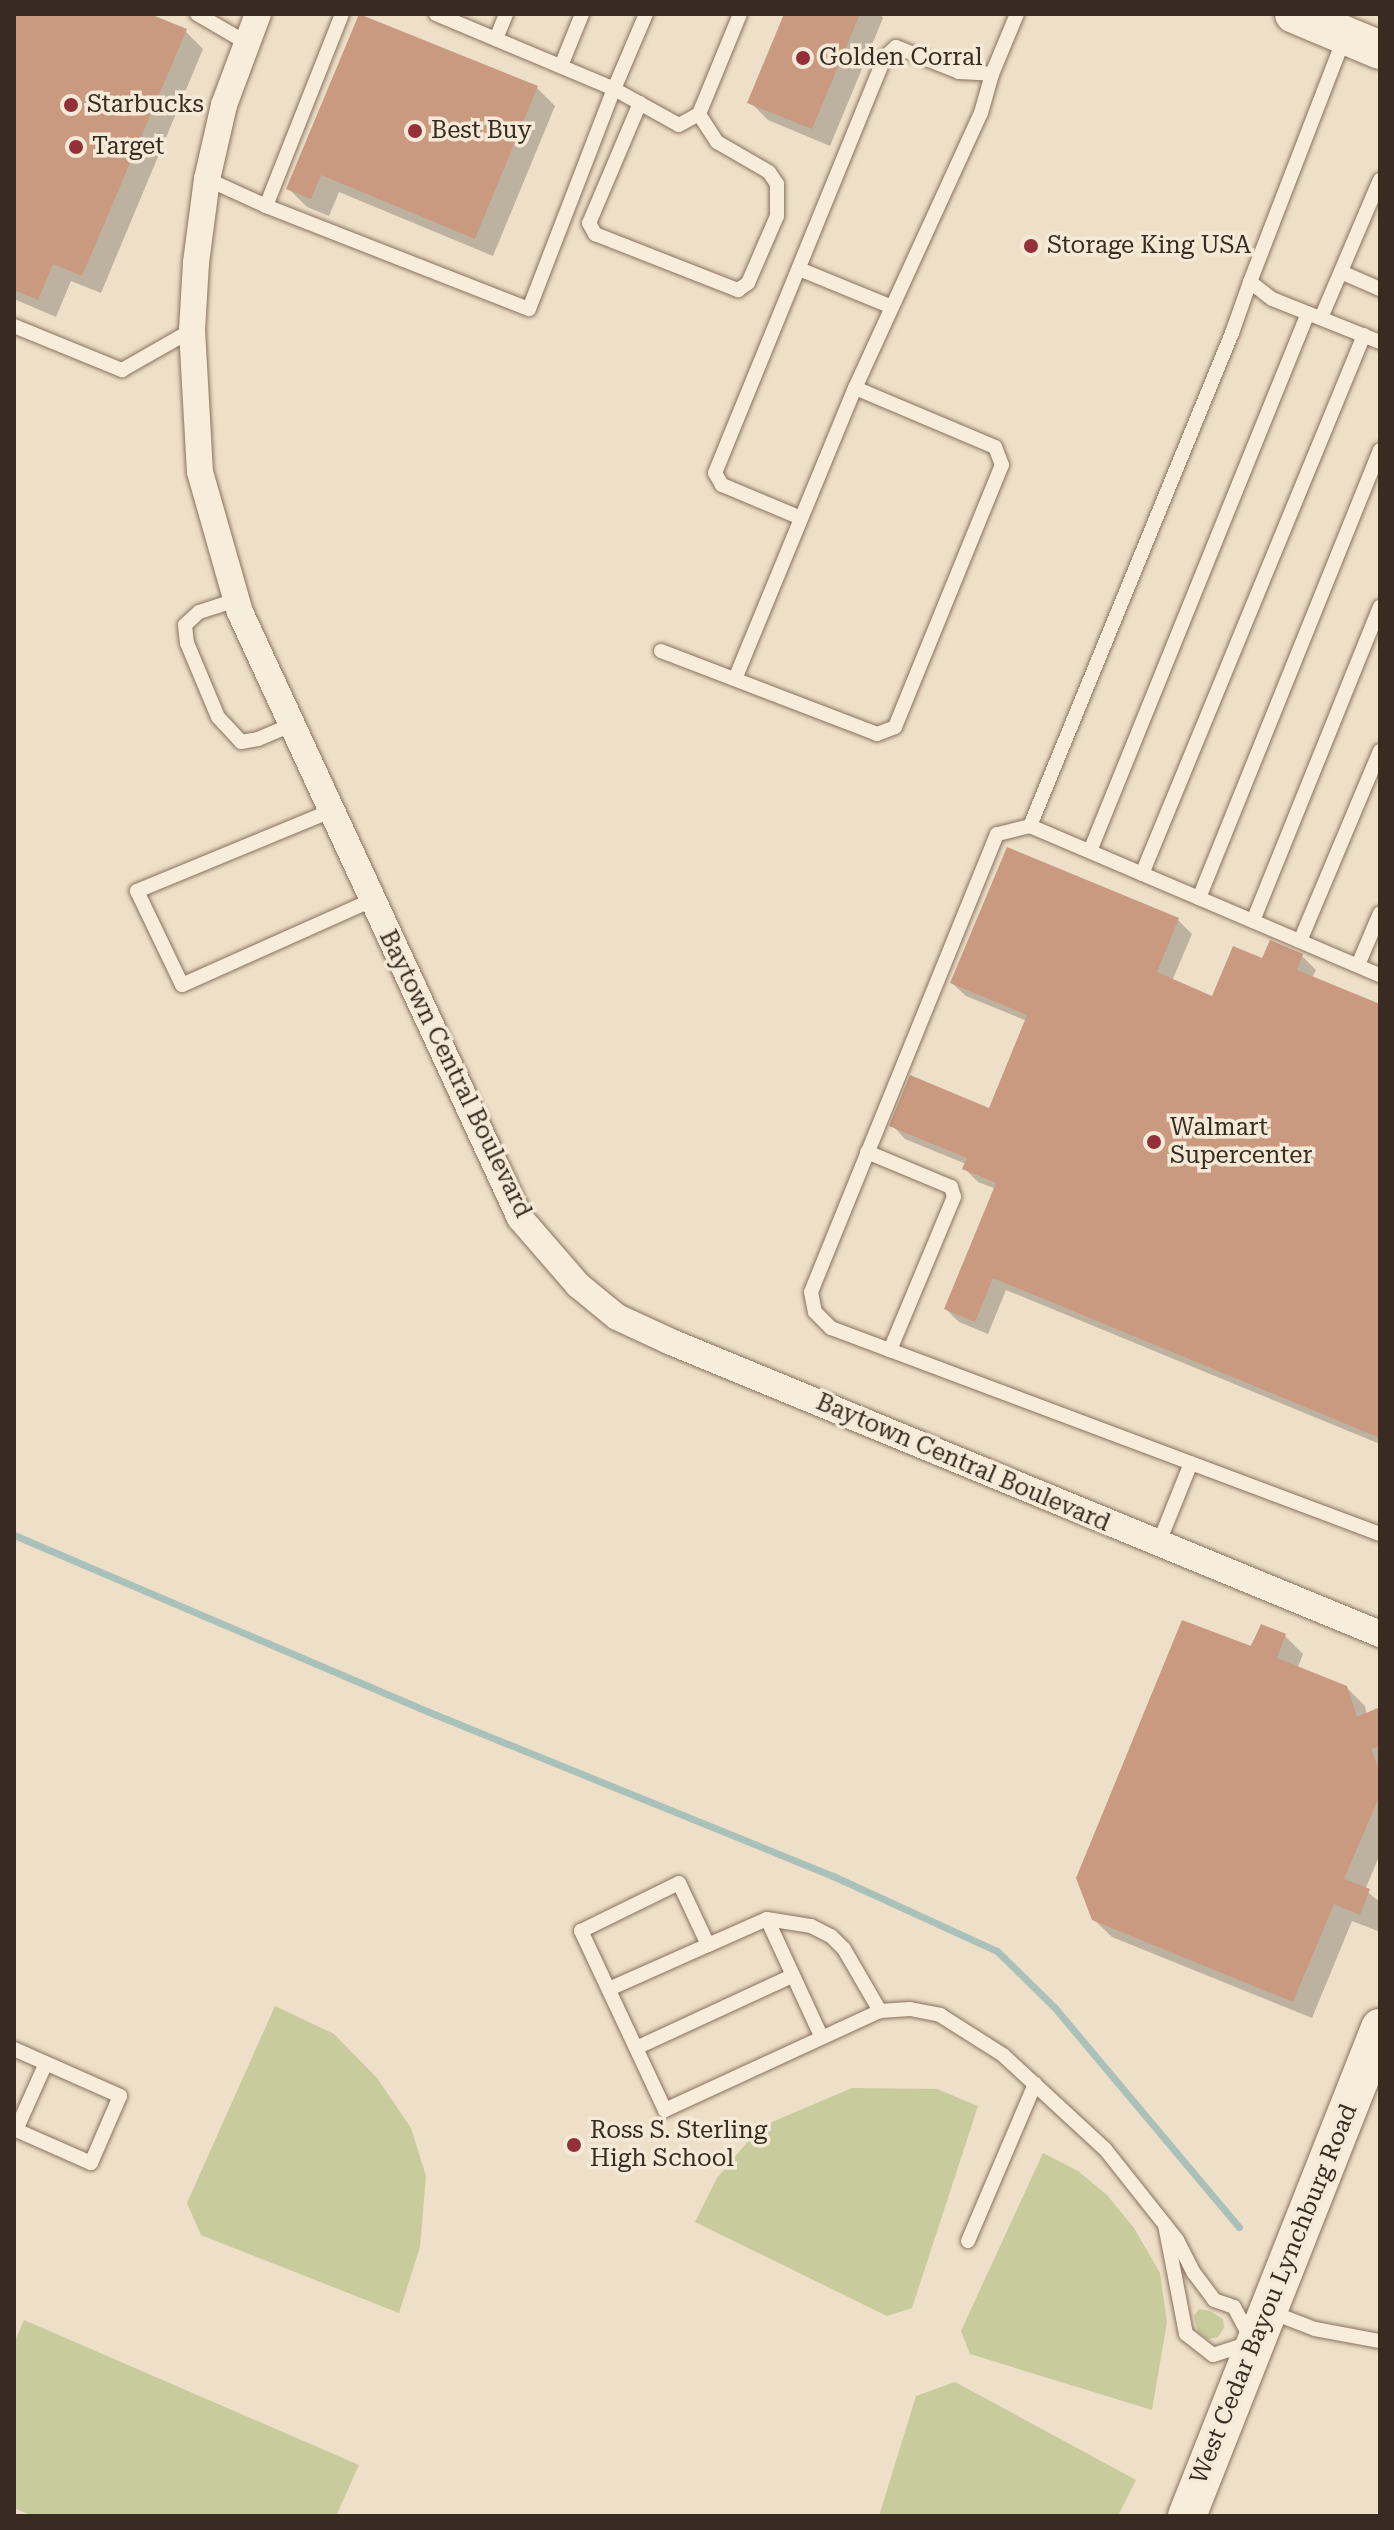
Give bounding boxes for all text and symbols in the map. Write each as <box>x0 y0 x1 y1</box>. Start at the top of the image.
place label: Golden Corral <box>819 44 982 72</box>
marker: Golden Corral <box>794 49 812 67</box>
place label: Starbucks <box>87 91 204 119</box>
marker: Starbucks <box>62 96 80 114</box>
place label: Best Buy <box>431 117 532 145</box>
marker: Best Buy <box>406 122 424 140</box>
place label: Target <box>92 133 164 161</box>
marker: Target <box>67 138 85 156</box>
place label: Storage King USA <box>1047 232 1251 260</box>
marker: Storage King USA <box>1022 237 1040 255</box>
street label: Baytown Central Boulevard <box>373 926 537 1222</box>
place label: Walmart Supercenter <box>1170 1114 1312 1170</box>
marker: Walmart Supercenter <box>1145 1133 1163 1151</box>
street label: Baytown Central Boulevard <box>812 1388 1114 1538</box>
street label: West Cedar Bayou Lynchburg Road <box>1184 2100 1364 2488</box>
place label: Ross S. Sterling High School <box>590 2117 767 2173</box>
marker: Ross S. Sterling High School <box>565 2136 583 2154</box>

